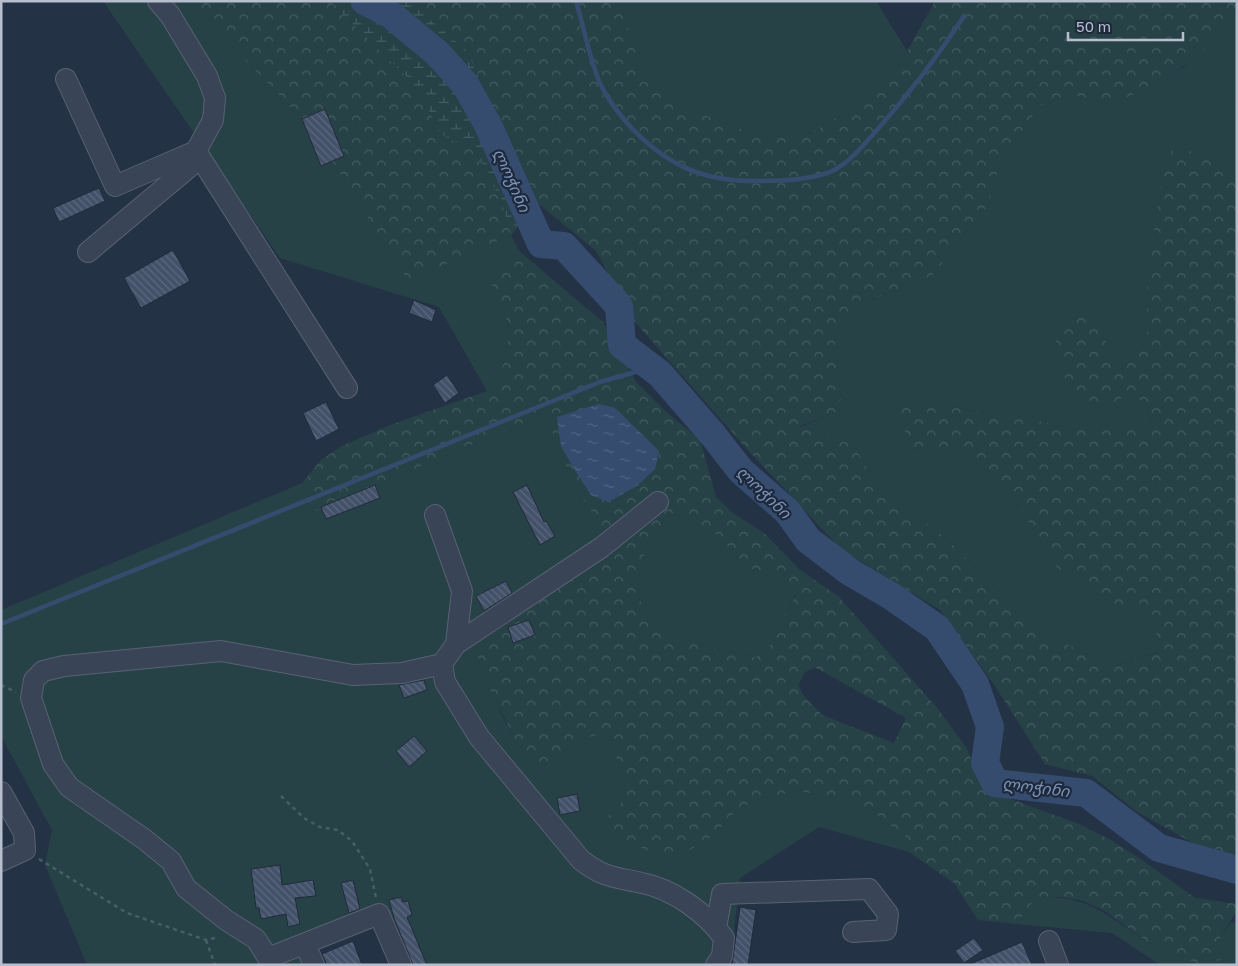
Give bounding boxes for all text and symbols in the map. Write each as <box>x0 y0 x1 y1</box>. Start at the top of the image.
scale bar <box>1068 10 1183 42</box>
text: 50 m <box>1076 17 1111 35</box>
water label: ლოჭინი <box>489 145 535 216</box>
water label: ლოჭინი <box>733 461 796 523</box>
water label: ლოჭინი <box>1001 773 1071 801</box>

